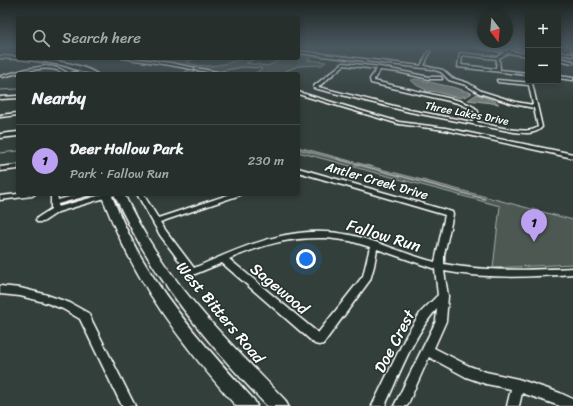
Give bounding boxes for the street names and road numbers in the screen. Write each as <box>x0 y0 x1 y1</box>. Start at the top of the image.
street label: Three Lakes Drive <box>423 96 511 131</box>
street label: Antler Creek Drive <box>322 154 431 206</box>
street label: Fallow Run <box>343 210 425 261</box>
street label: West Bitters Road <box>169 254 274 372</box>
street label: Sagewood <box>244 255 317 323</box>
street label: Doe Crest <box>366 304 423 378</box>

